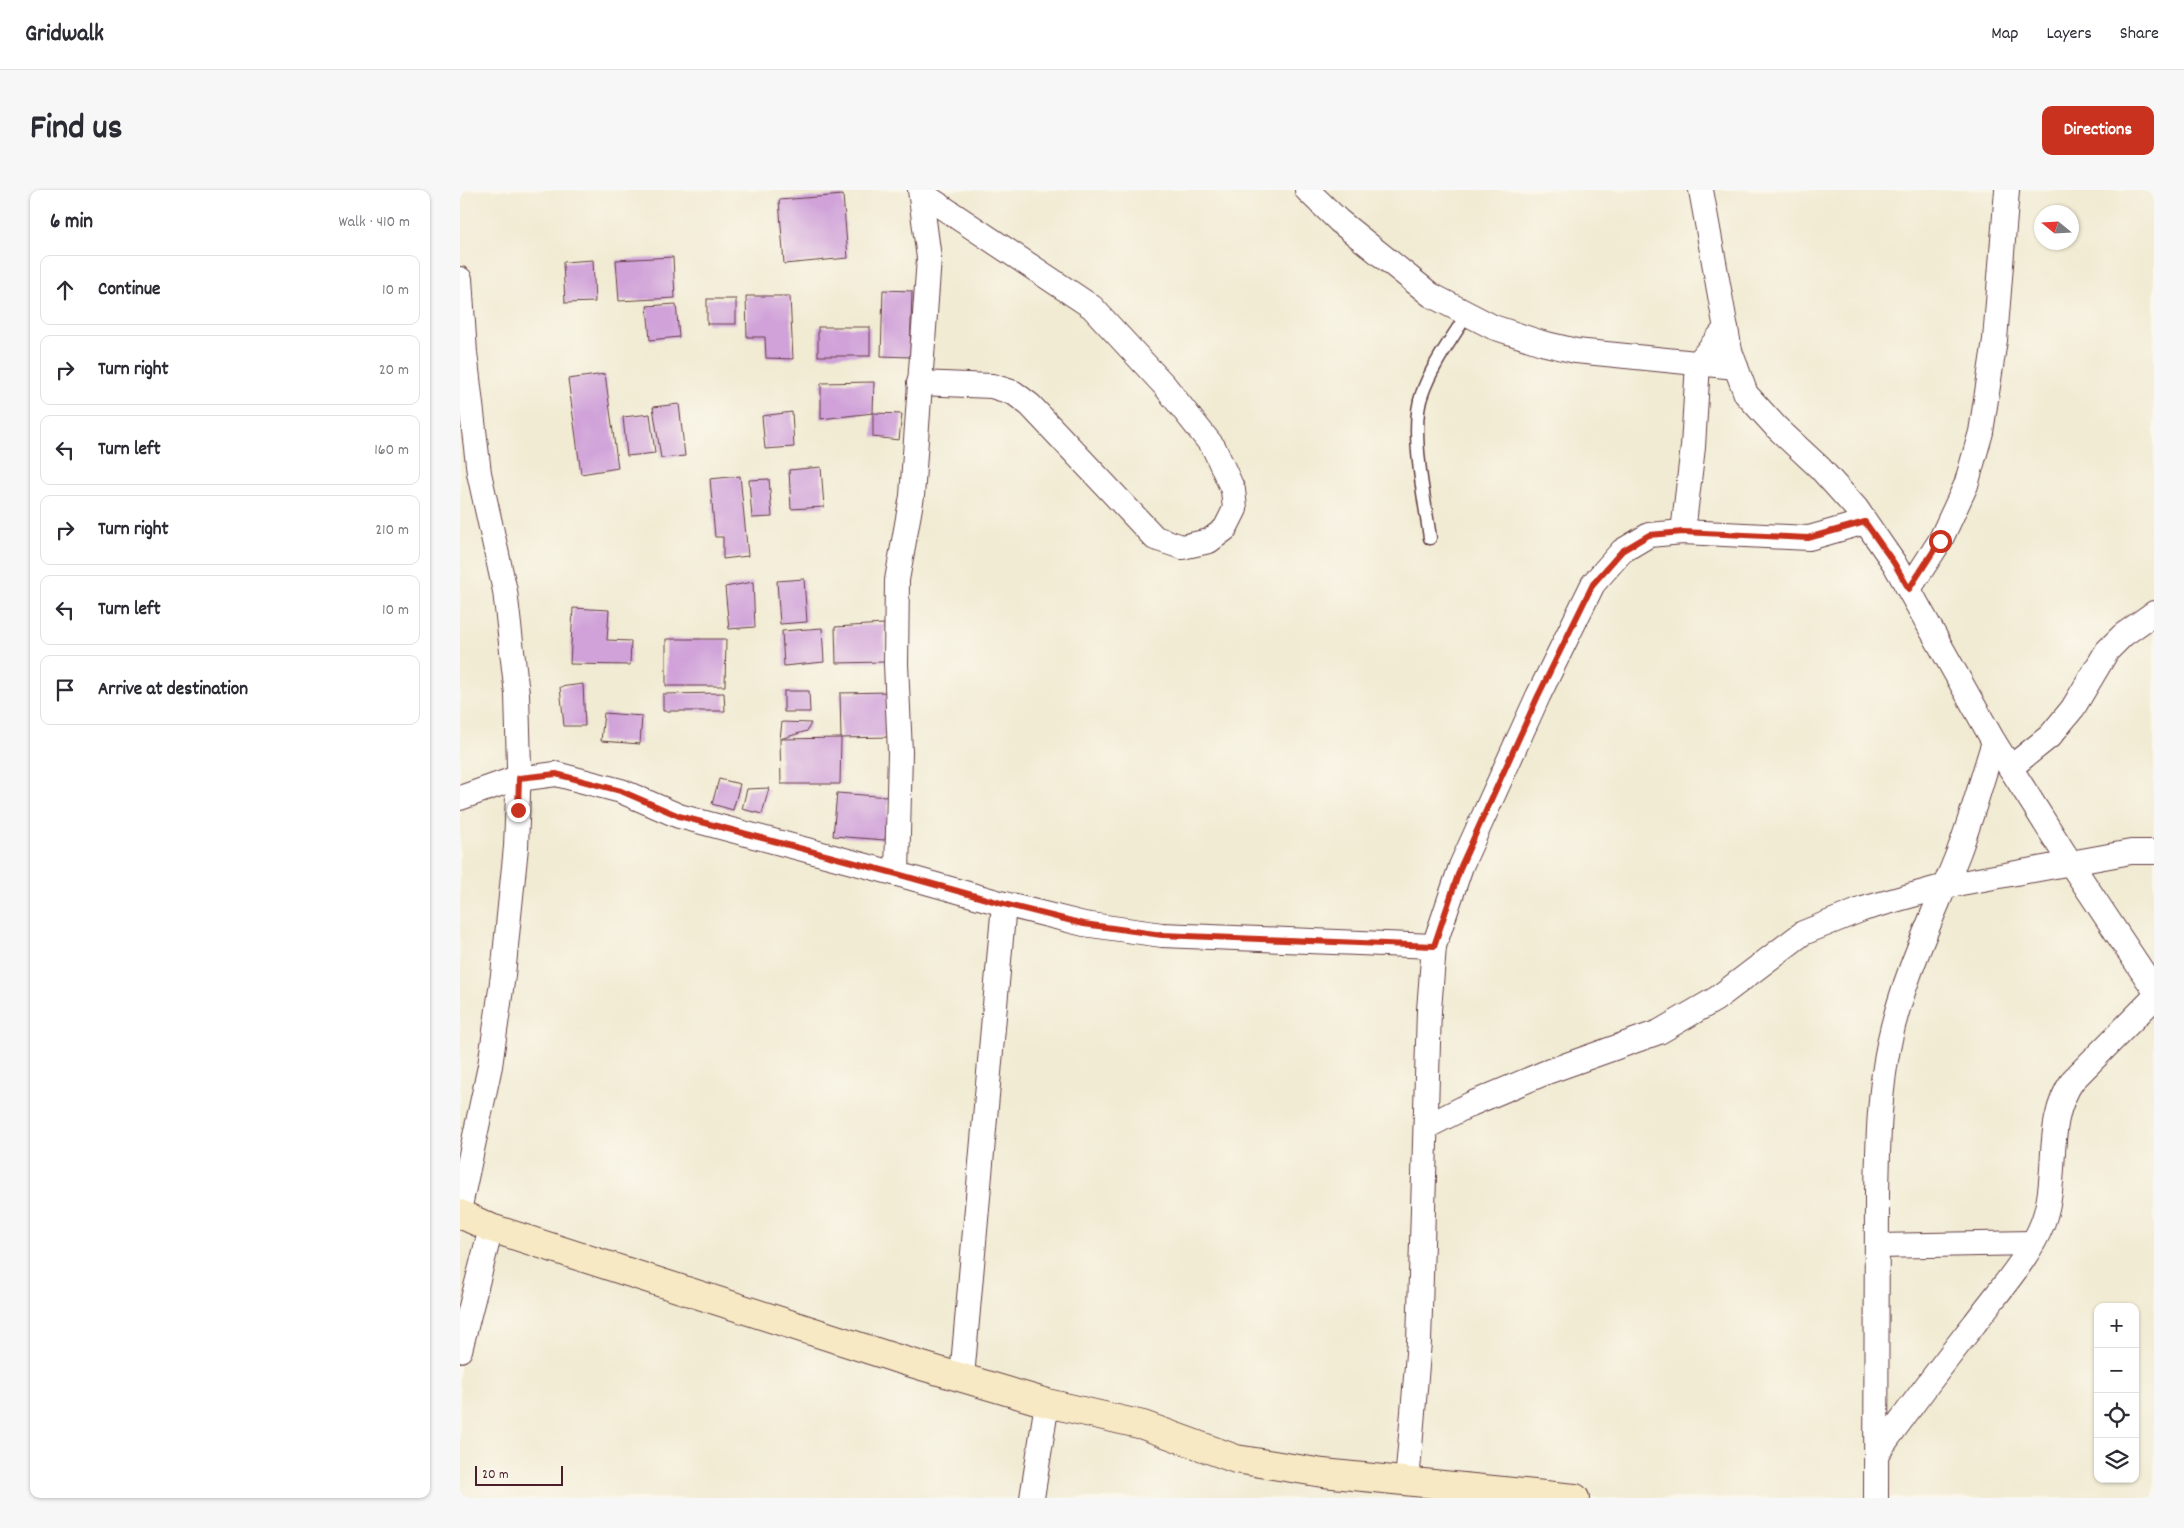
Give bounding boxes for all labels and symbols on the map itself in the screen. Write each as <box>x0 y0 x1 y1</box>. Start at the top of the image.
north arrow <box>2034 205 2079 250</box>
route start <box>1929 530 1952 553</box>
route end <box>507 799 530 822</box>
scale bar <box>475 1463 562 1486</box>

